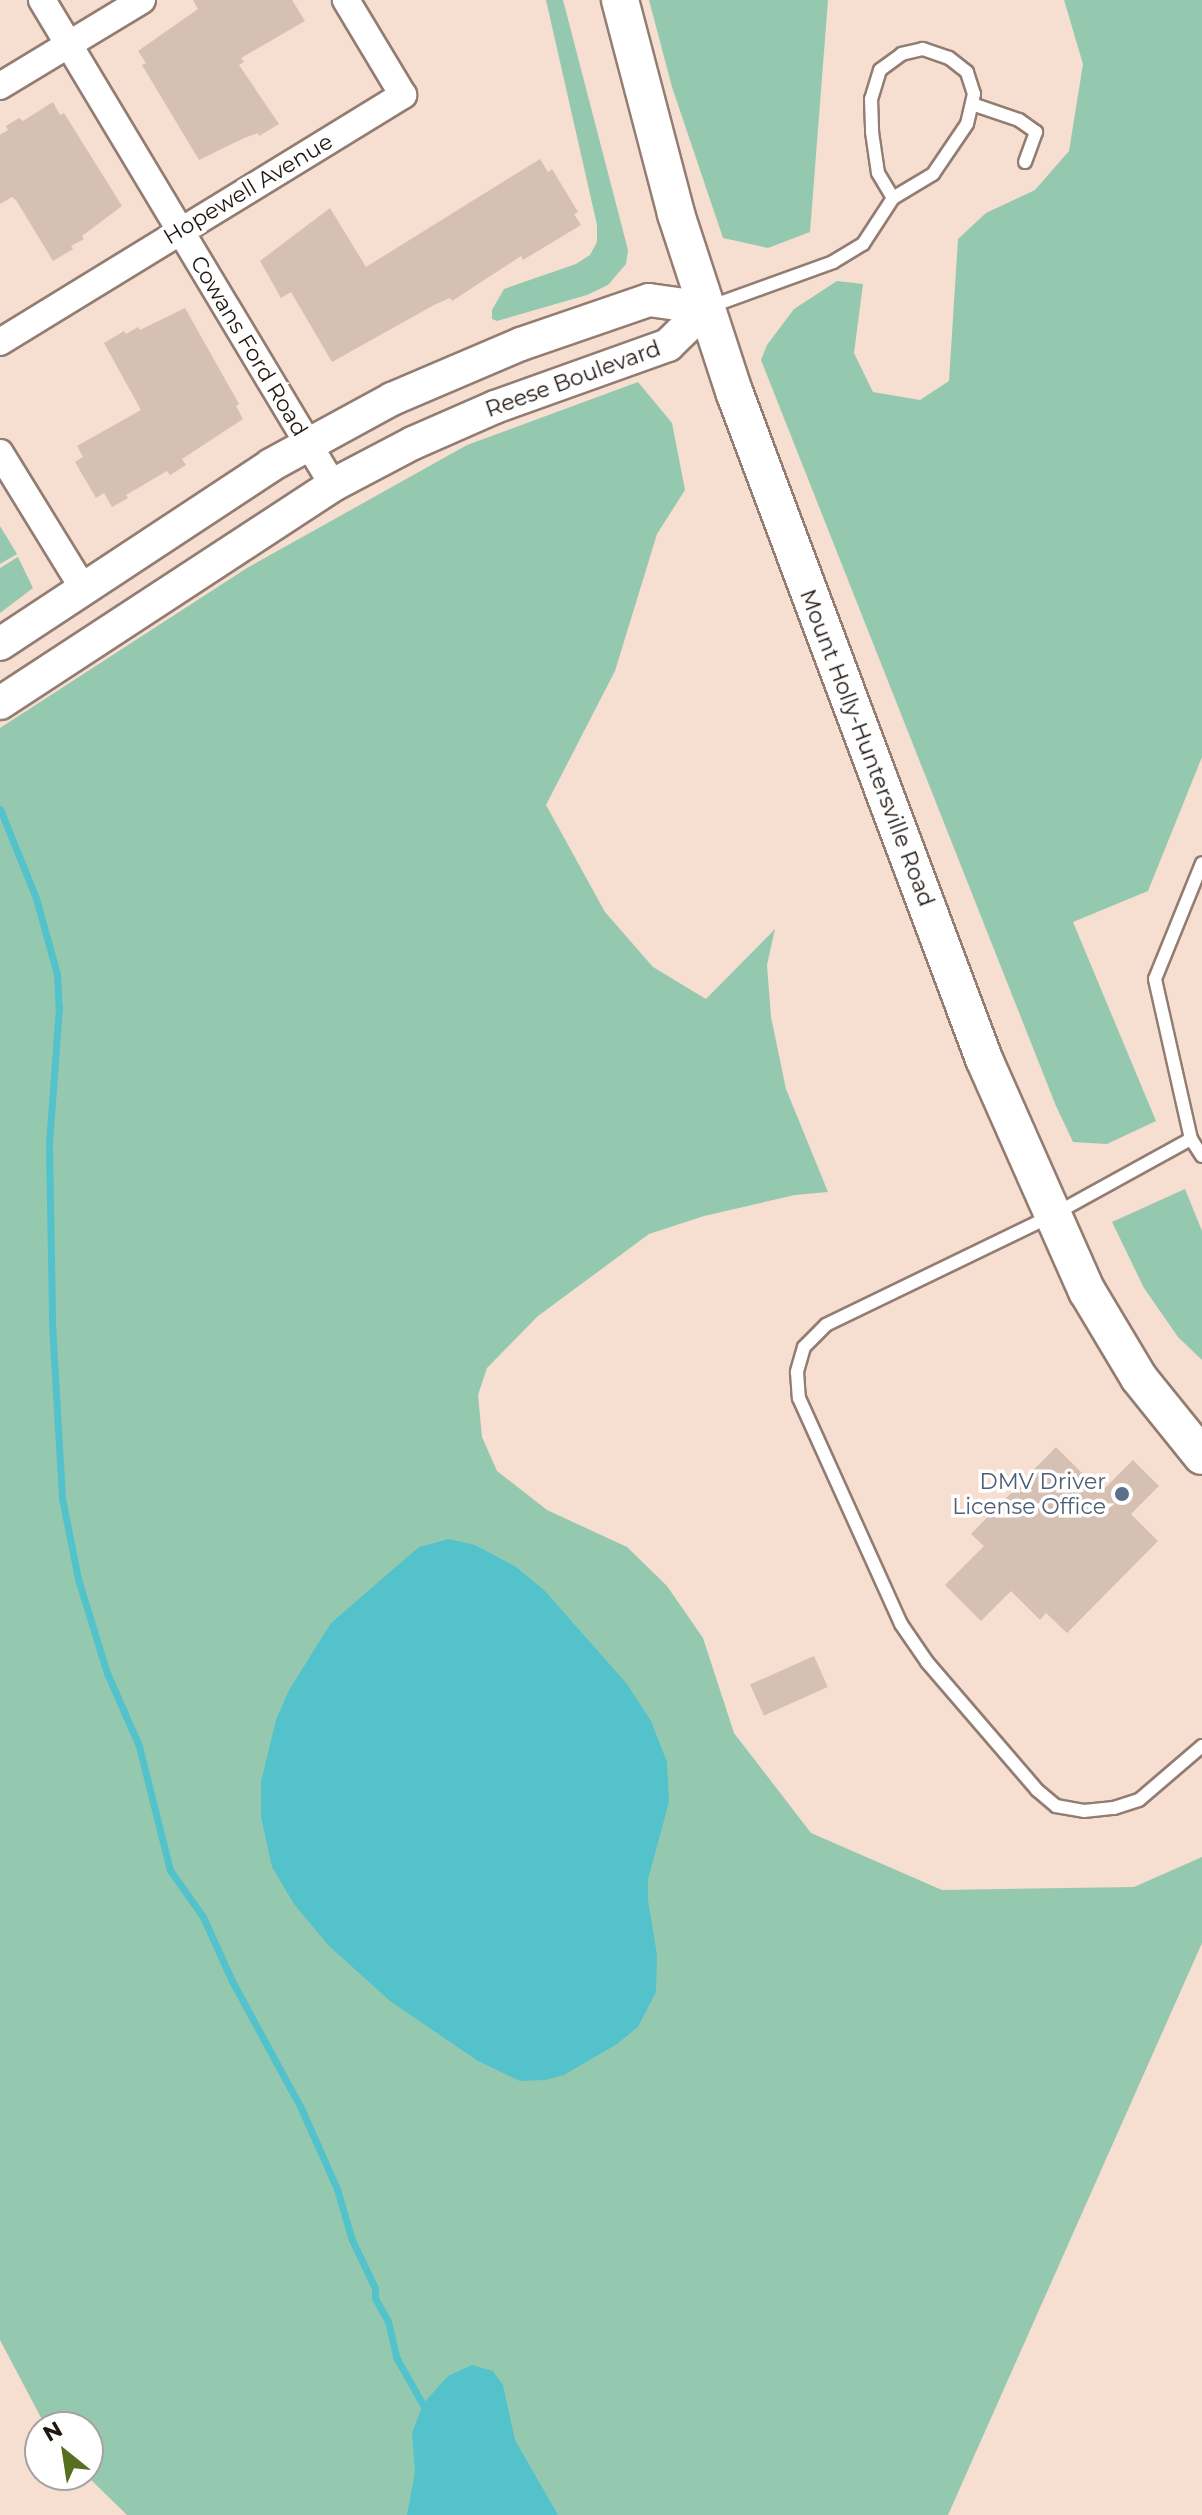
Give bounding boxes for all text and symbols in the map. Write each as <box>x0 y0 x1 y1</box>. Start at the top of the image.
street label: Hopewell Avenue <box>159 128 337 250</box>
street label: Cowans Ford Road <box>185 251 313 441</box>
street label: Reese Boulevard <box>482 335 664 423</box>
street label: Mount Holly-Huntersville Road <box>794 586 940 910</box>
place label: DMV Driver License Office <box>952 1468 1106 1520</box>
marker: DMV Driver License Office <box>1113 1485 1131 1503</box>
north arrow <box>24 2411 104 2491</box>
text: N <box>38 2415 67 2448</box>

